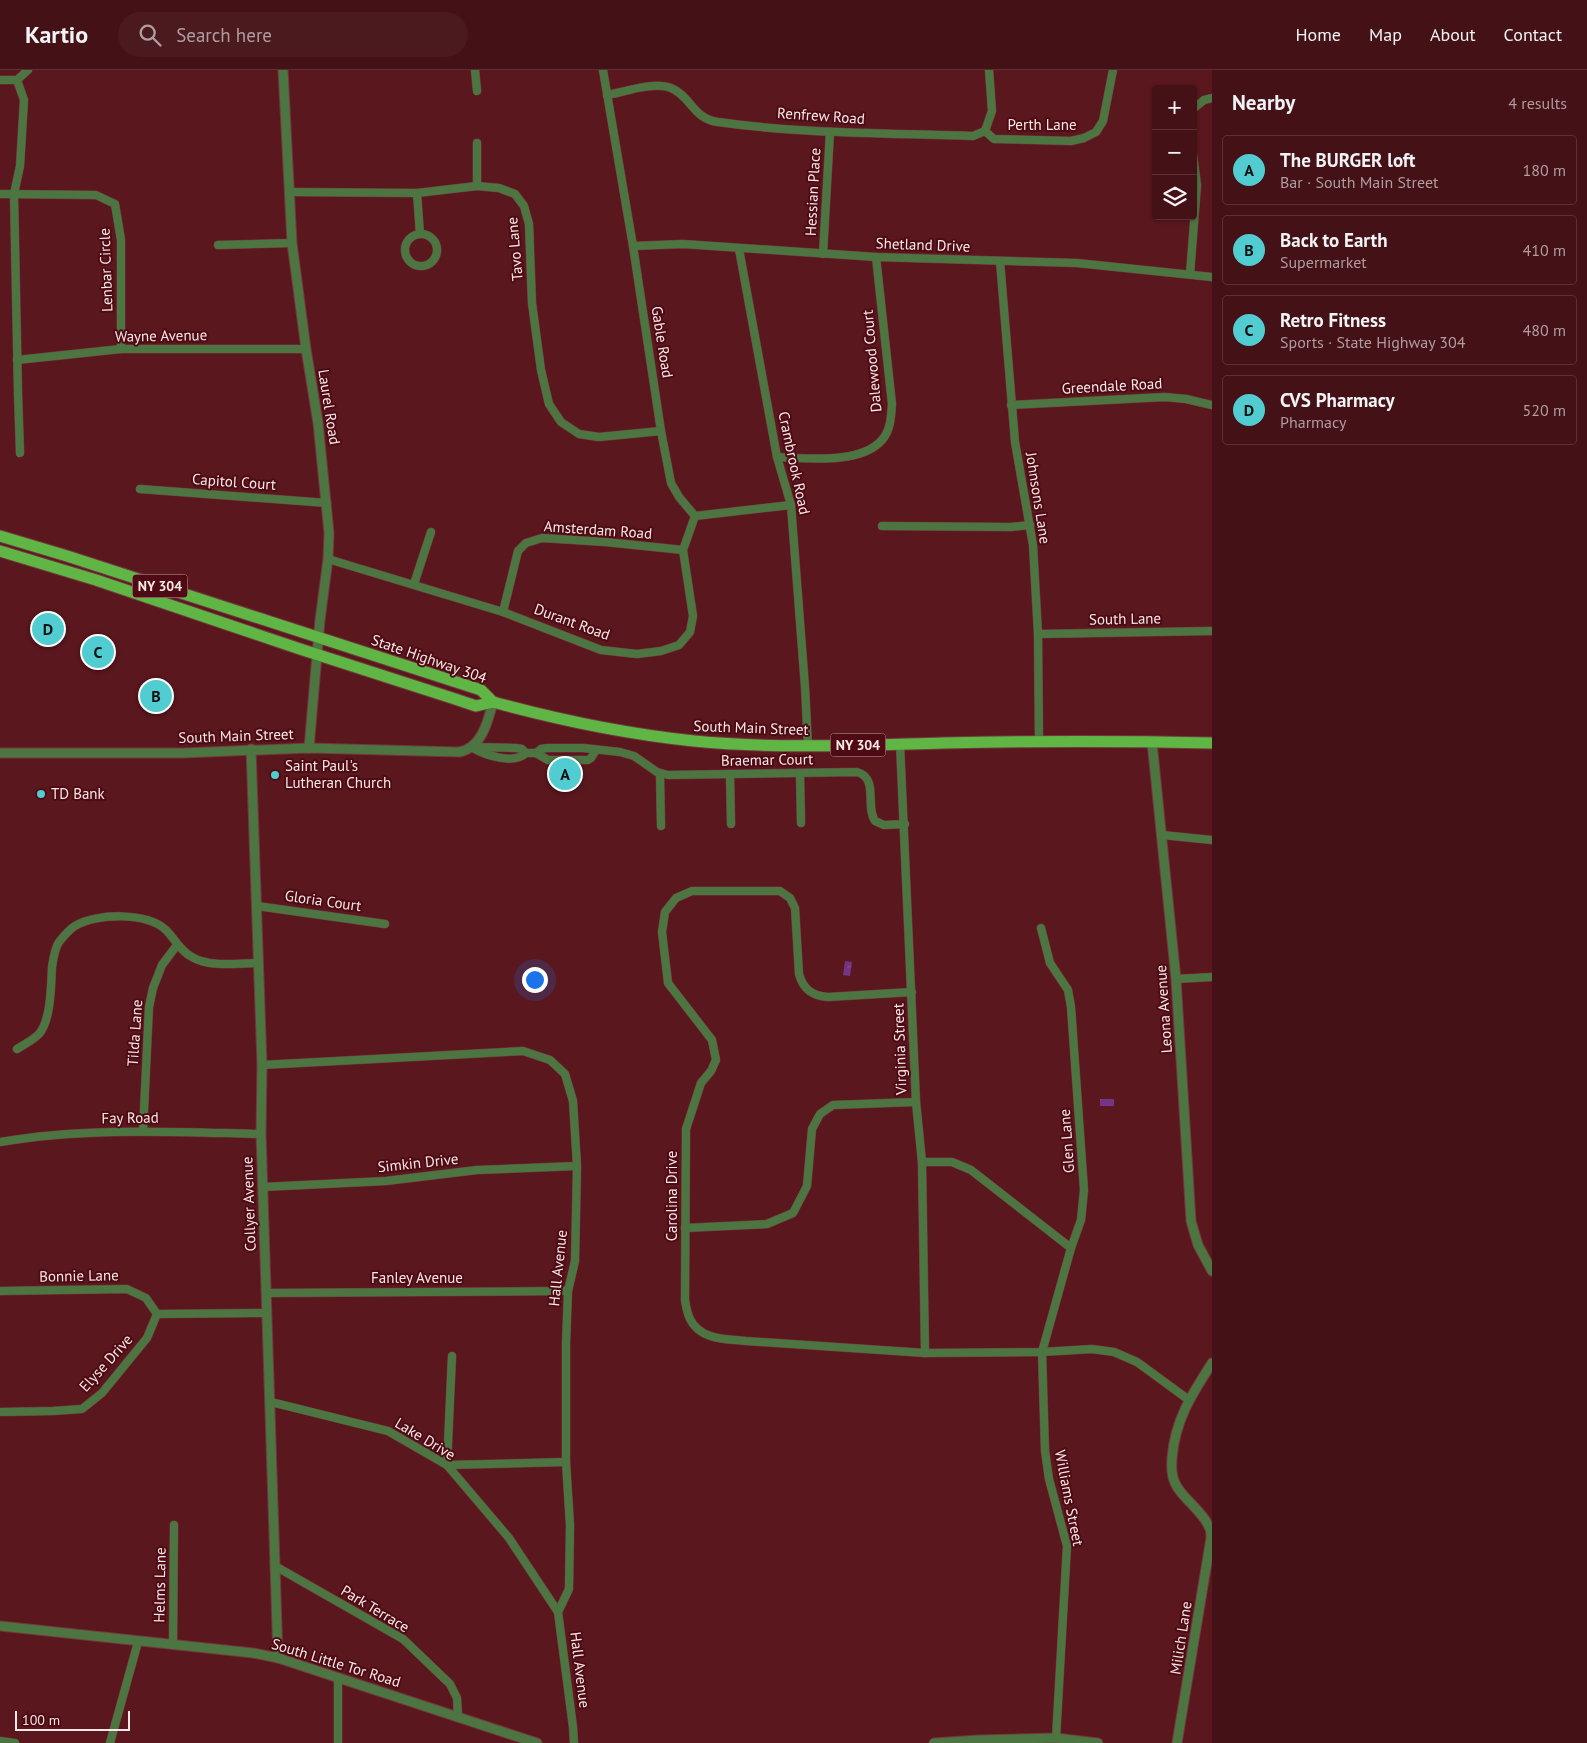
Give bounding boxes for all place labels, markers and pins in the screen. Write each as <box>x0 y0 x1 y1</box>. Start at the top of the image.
pin: D <box>32 610 64 648</box>
pin: C <box>82 633 114 671</box>
pin: B <box>140 677 172 715</box>
pin: A <box>549 755 581 793</box>
place label: Saint Paul's Lutheran Church <box>285 756 391 792</box>
marker: Saint Paul's Lutheran Church <box>269 769 281 781</box>
place label: TD Bank <box>51 784 106 803</box>
marker: TD Bank <box>35 788 47 800</box>

